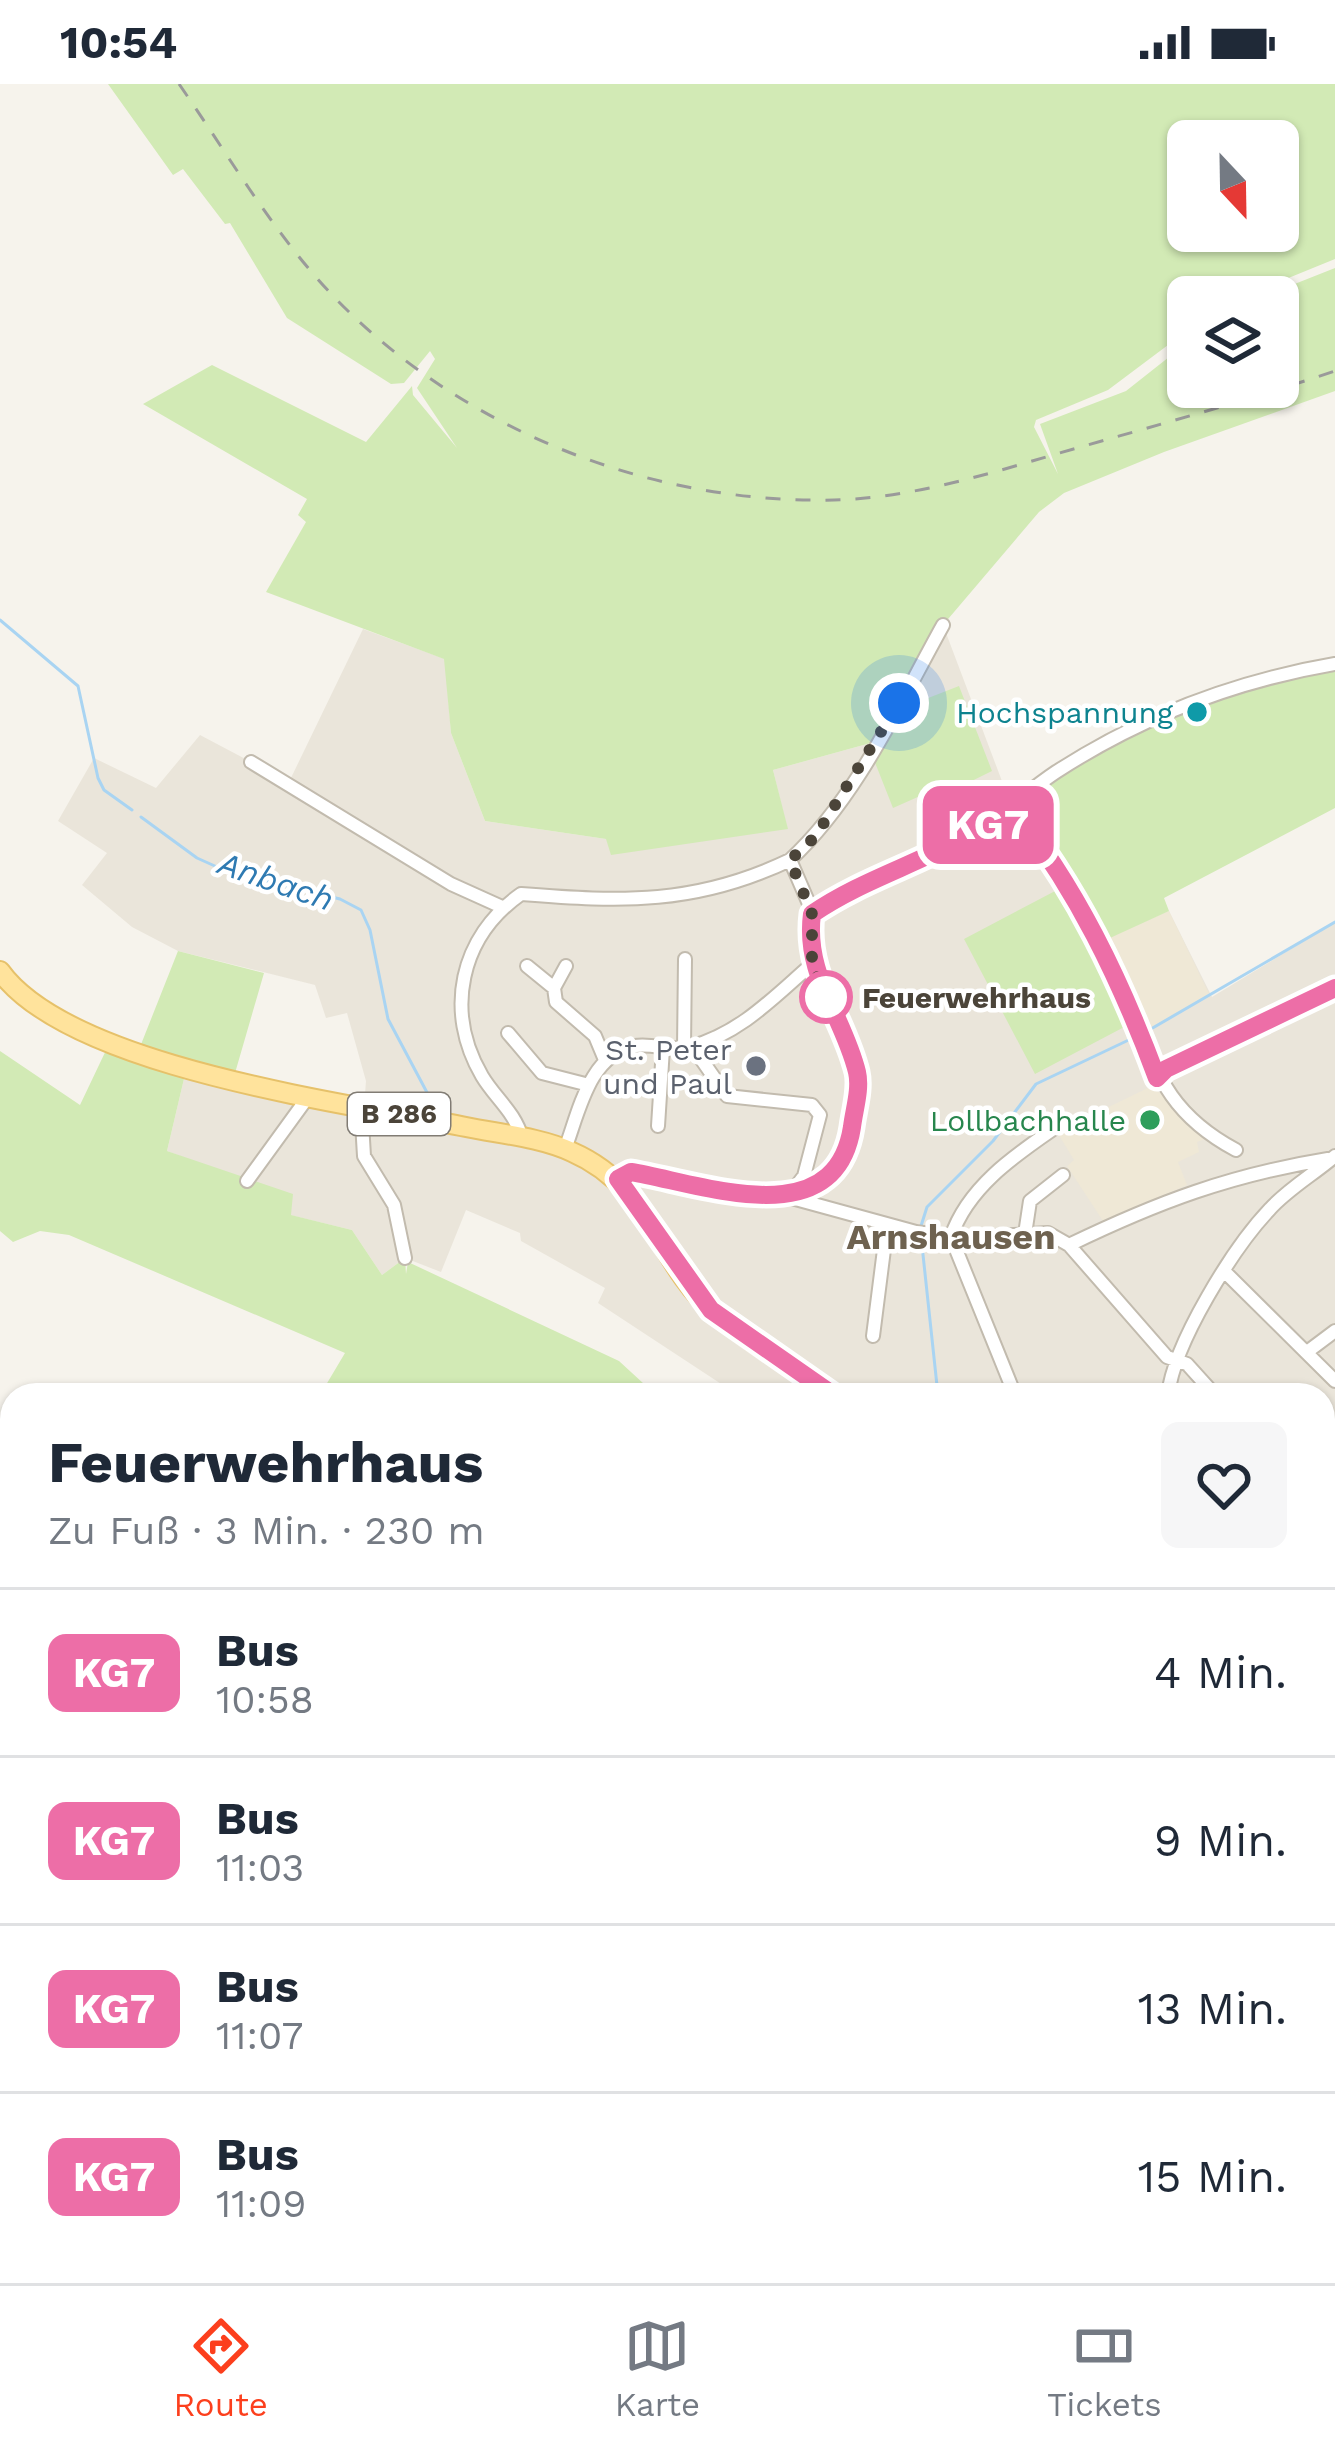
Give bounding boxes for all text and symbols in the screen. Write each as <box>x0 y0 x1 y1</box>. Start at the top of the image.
text: 10:54 <box>60 16 177 69</box>
north arrow <box>1167 120 1299 252</box>
map controls <box>1167 120 1299 408</box>
button: layers <box>1167 276 1299 408</box>
your location <box>869 673 929 733</box>
place label: Hochspannung <box>956 695 1173 730</box>
marker: Hochspannung <box>1184 699 1210 725</box>
line badge: KG7 <box>919 786 1057 864</box>
text: KG7 <box>947 800 1029 849</box>
water label: Anbach <box>211 843 339 919</box>
marker: Feuerwehrhaus <box>801 972 851 1022</box>
place label: Feuerwehrhaus <box>862 980 1091 1015</box>
place label: St. Peter und Paul <box>603 1032 732 1101</box>
marker: St. Peter und Paul <box>743 1053 769 1079</box>
road number: B 286 <box>348 1093 450 1135</box>
place label: Lollbachhalle <box>930 1103 1126 1138</box>
marker: Lollbachhalle <box>1137 1107 1163 1133</box>
district label: Arnshausen <box>846 1216 1056 1258</box>
button: heart <box>1161 1422 1287 1548</box>
text: Feuerwehrhaus <box>48 1429 483 1496</box>
text: Zu Fuß · 3 Min. · 230 m <box>48 1508 485 1553</box>
text: Bus <box>216 1624 299 1677</box>
text: 4 Min. <box>1154 1646 1287 1699</box>
text: KG7 <box>73 1648 155 1697</box>
text: 10:58 <box>216 1677 314 1722</box>
text: Bus <box>216 1792 299 1845</box>
text: 9 Min. <box>1154 1814 1287 1867</box>
text: KG7 <box>73 1816 155 1865</box>
text: 11:03 <box>216 1845 304 1890</box>
text: Bus <box>216 1960 299 2013</box>
text: 13 Min. <box>1138 1982 1287 2035</box>
text: KG7 <box>73 1984 155 2033</box>
text: 11:07 <box>216 2013 303 2058</box>
text: Bus <box>216 2128 299 2181</box>
text: 15 Min. <box>1138 2150 1287 2203</box>
text: KG7 <box>73 2152 155 2201</box>
text: 11:09 <box>216 2181 306 2226</box>
tab: Route <box>173 2313 268 2424</box>
tab: Karte <box>615 2313 700 2424</box>
tab: Tickets <box>1047 2313 1162 2424</box>

